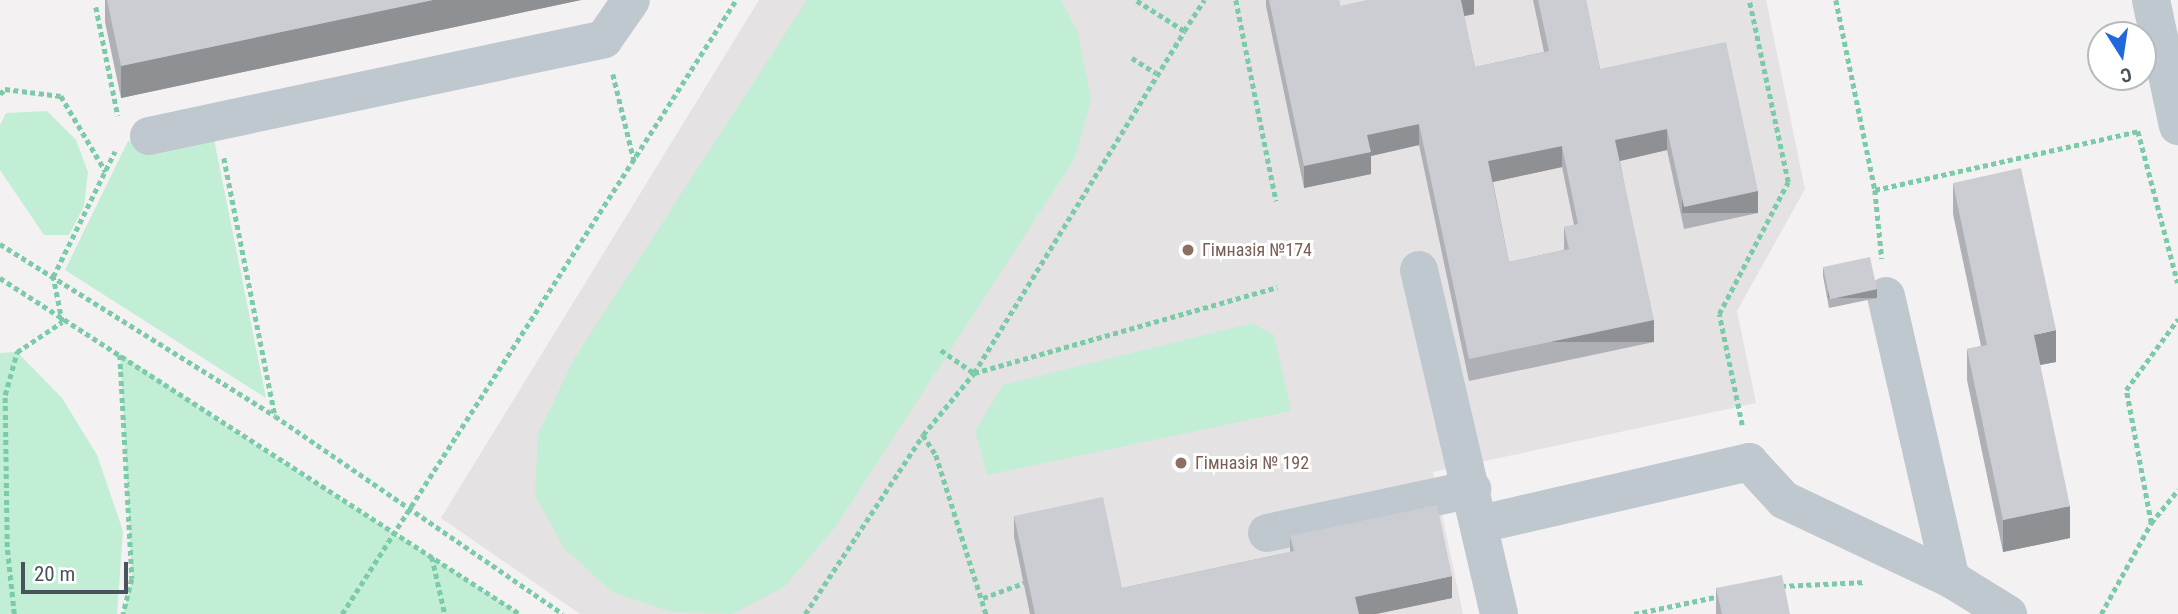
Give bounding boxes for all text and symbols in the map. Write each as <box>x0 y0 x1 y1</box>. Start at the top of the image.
north arrow <box>2087 21 2157 91</box>
text: С <box>2118 63 2134 87</box>
place label: Гімназія №174 <box>1202 239 1312 261</box>
marker: Гімназія №174 <box>1180 242 1196 258</box>
place label: Гімназія № 192 <box>1195 452 1309 474</box>
marker: Гімназія № 192 <box>1173 455 1189 471</box>
scale bar <box>24 548 131 592</box>
text: 20 m <box>34 562 75 586</box>

